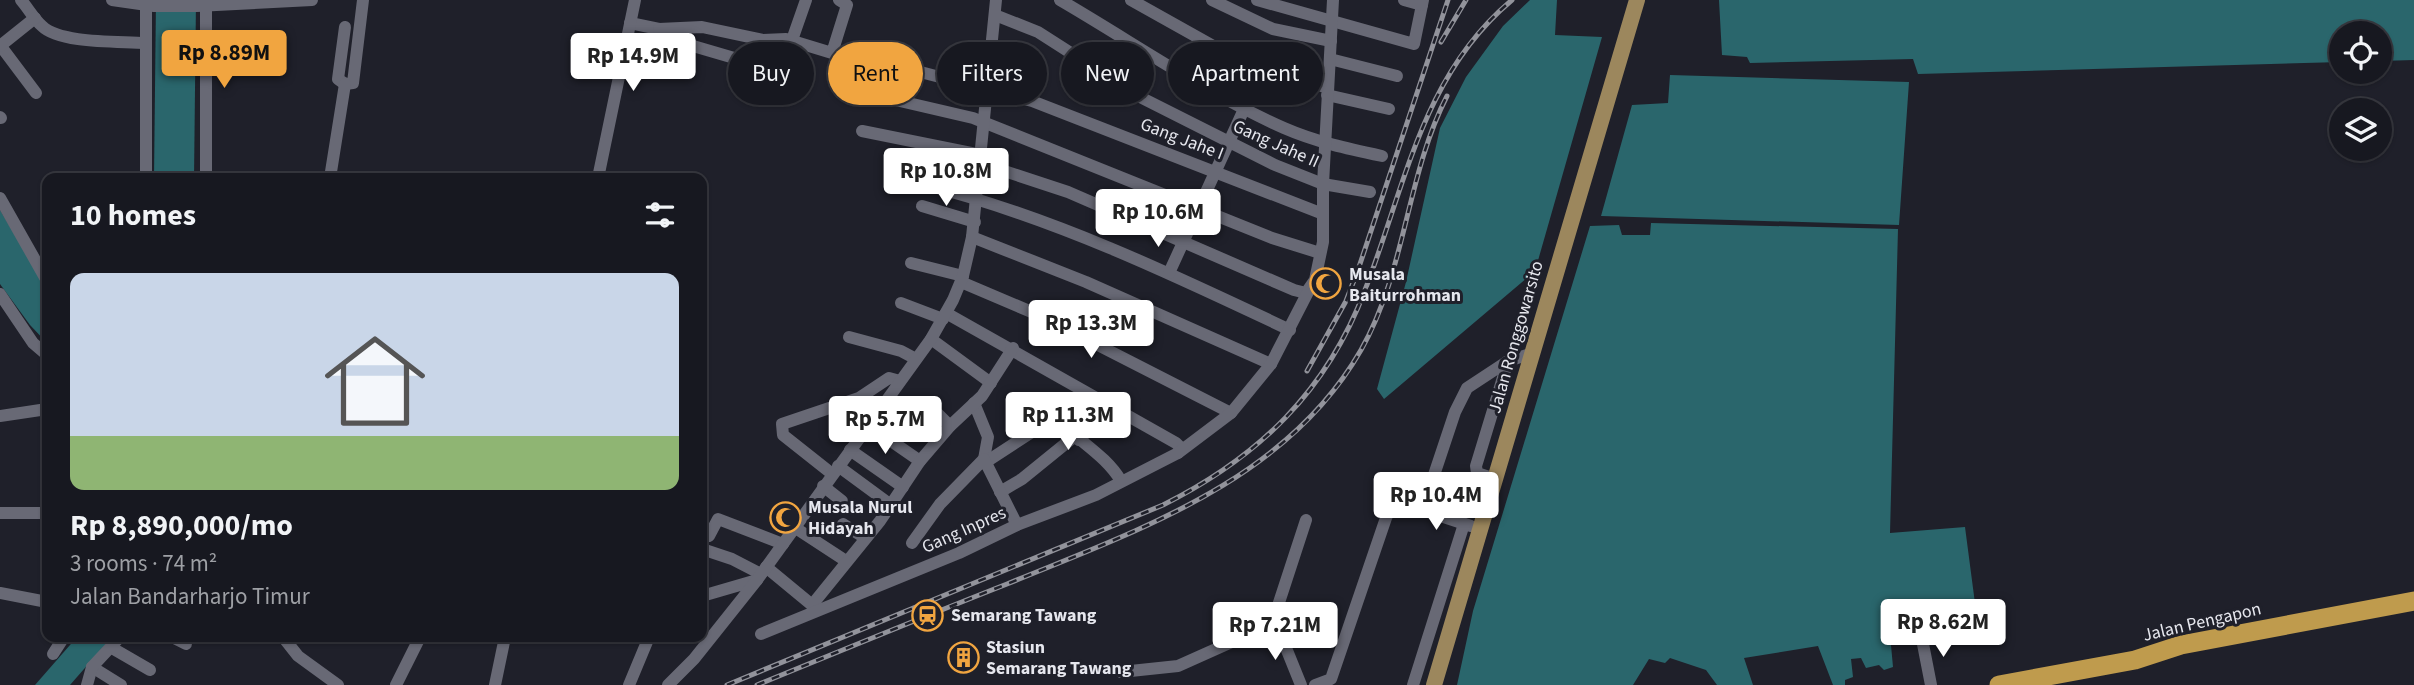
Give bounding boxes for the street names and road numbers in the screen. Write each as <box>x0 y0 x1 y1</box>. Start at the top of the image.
street label: Gang Jahe I <box>1137 112 1227 166</box>
street label: Gang Jahe II <box>1229 114 1323 174</box>
street label: Jalan Ronggowarsito <box>1482 258 1550 416</box>
street label: Gang Inpres <box>918 500 1010 560</box>
street label: Jalan Pengapon <box>2140 596 2264 648</box>

